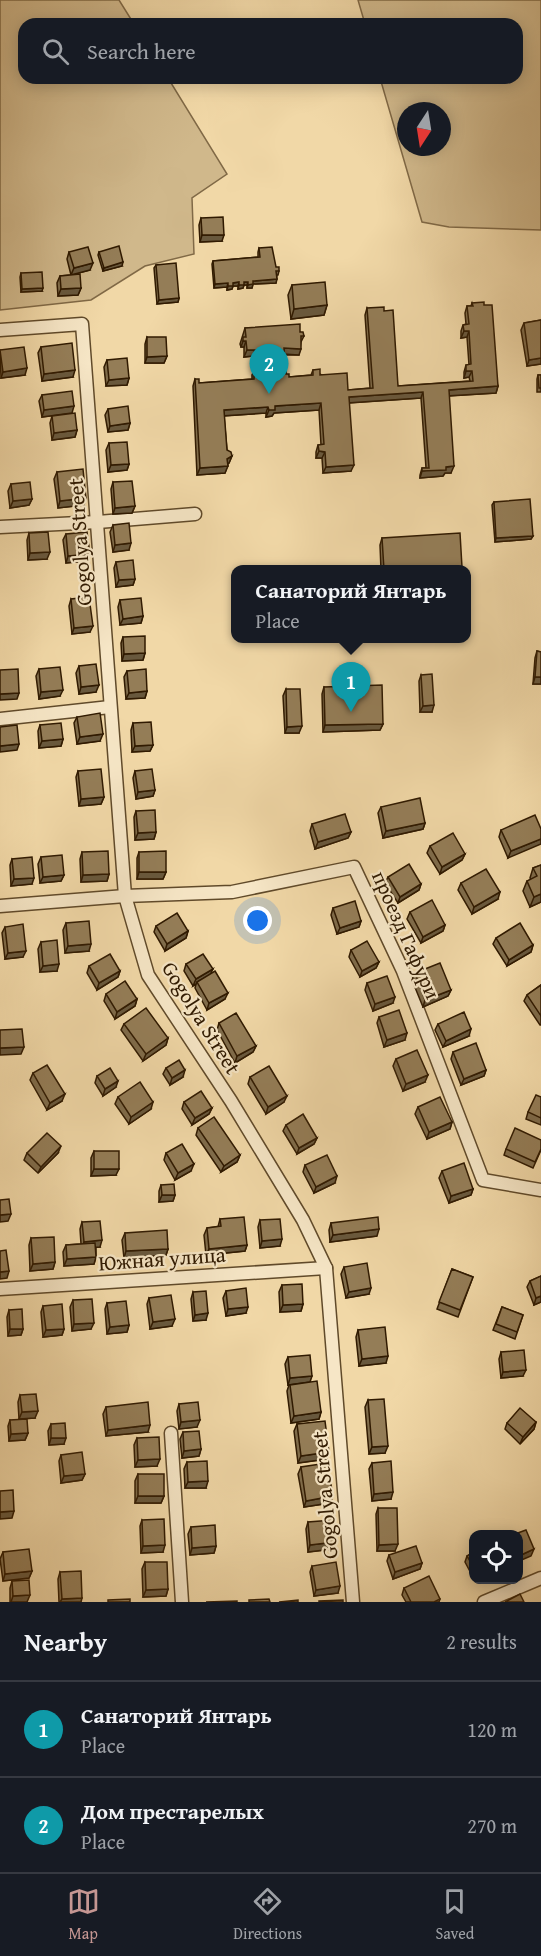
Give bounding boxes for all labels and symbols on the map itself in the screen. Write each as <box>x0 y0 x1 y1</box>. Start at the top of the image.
north arrow <box>397 102 451 156</box>
pin: 2 <box>250 344 288 394</box>
street label: Gogolya Street <box>60 477 99 607</box>
pin: 1 <box>332 662 370 712</box>
street label: проезд Гафури <box>364 866 449 1004</box>
your location <box>243 906 272 935</box>
street label: Gogolya Street <box>154 955 249 1081</box>
street label: Южная улица <box>97 1239 227 1278</box>
street label: Gogolya Street <box>303 1429 346 1560</box>

